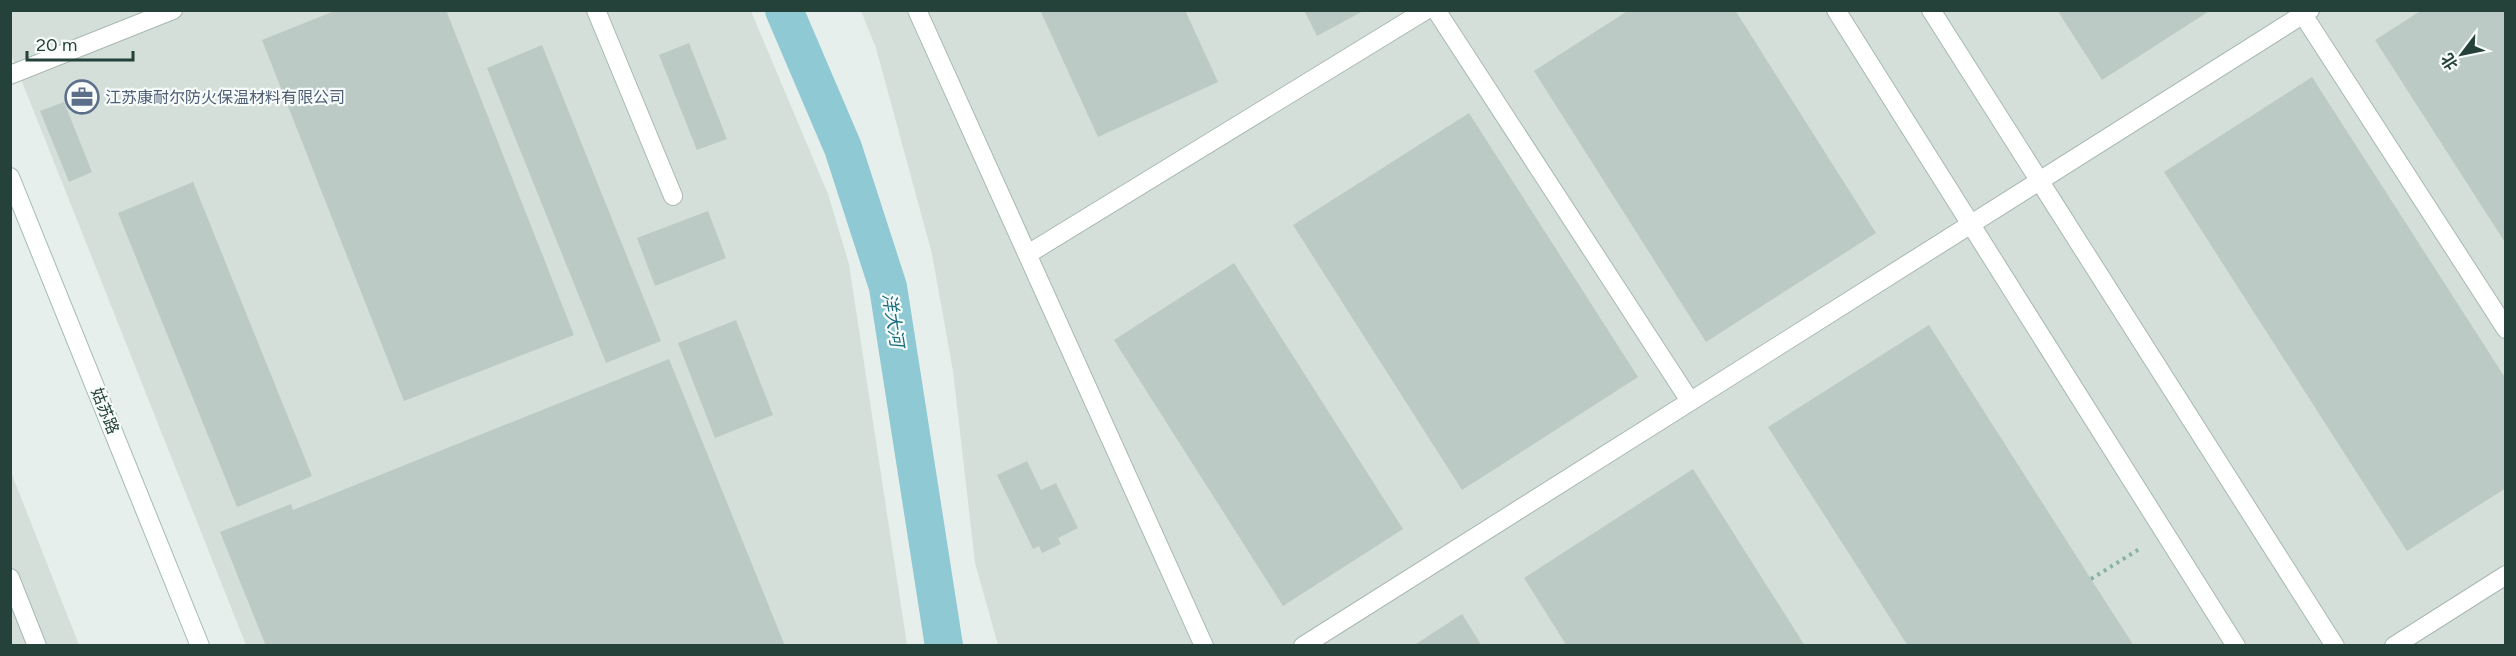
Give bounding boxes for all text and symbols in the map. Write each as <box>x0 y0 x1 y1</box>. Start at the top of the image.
scale bar <box>27 24 134 62</box>
north arrow <box>2432 24 2492 84</box>
text: 20 m <box>36 34 77 56</box>
text: 北 <box>2437 50 2462 74</box>
office icon: 江苏康耐尔防火保温材料有限公司 <box>64 79 100 115</box>
place label: 江苏康耐尔防火保温材料有限公司 <box>105 88 345 107</box>
water label: 洋大河 <box>878 292 909 351</box>
street label: 姑苏路 <box>87 385 123 437</box>

